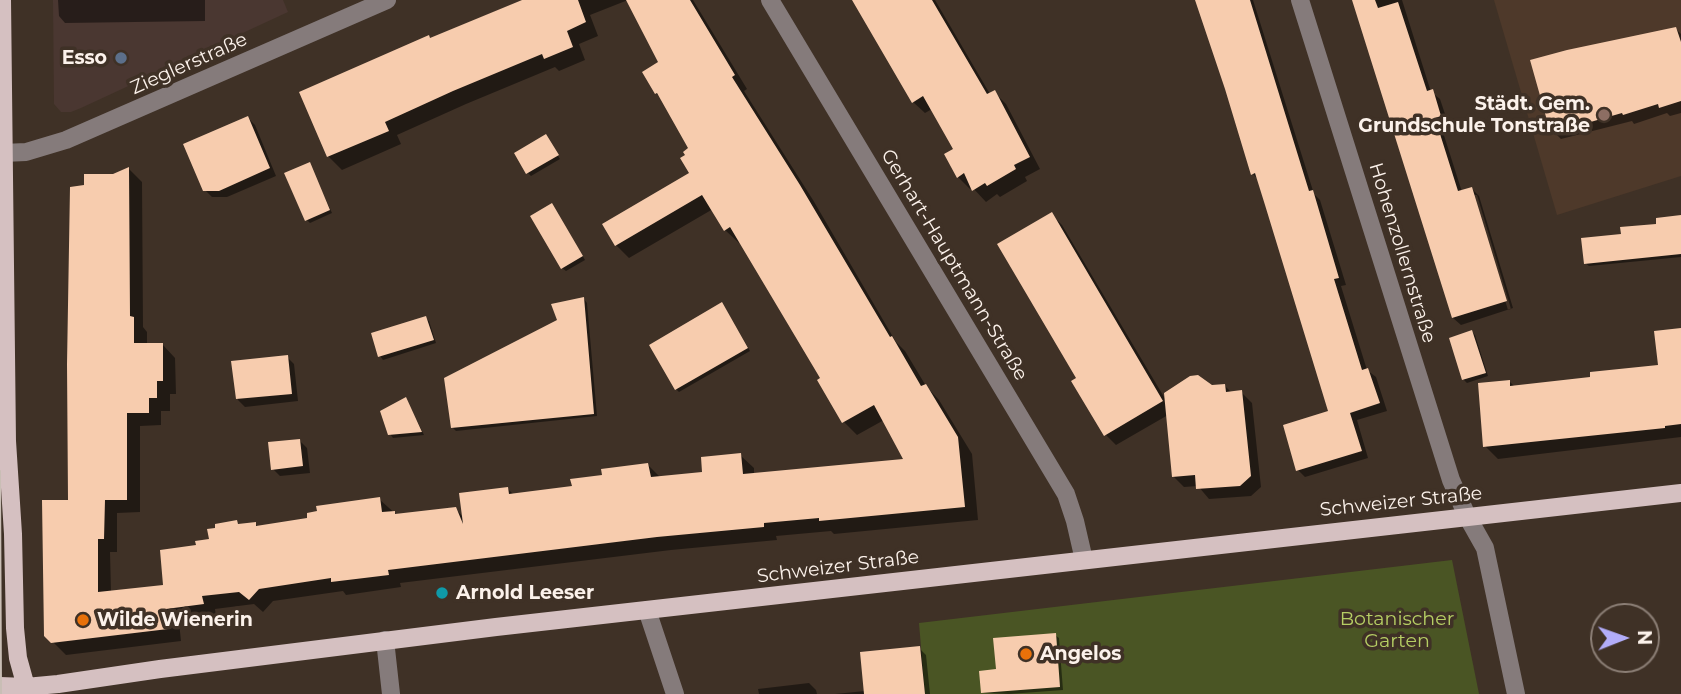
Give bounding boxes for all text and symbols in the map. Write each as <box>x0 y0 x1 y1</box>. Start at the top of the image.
street label: Zieglerstraße <box>127 28 251 100</box>
place label: Esso <box>62 47 107 69</box>
marker: Esso <box>113 50 129 66</box>
place label: Städt. Gem. Grundschule Tonstraße <box>1358 93 1590 137</box>
marker: Städt. Gem. Grundschule Tonstraße <box>1596 107 1612 123</box>
street label: Gerhart-Hauptmann-Straße <box>876 145 1032 385</box>
street label: Hohenzollernstraße <box>1364 160 1440 346</box>
street label: Schweizer Straße <box>1319 482 1483 522</box>
street label: Schweizer Straße <box>756 546 920 588</box>
place label: Arnold Leeser <box>456 582 594 604</box>
marker: Arnold Leeser <box>434 585 450 601</box>
north arrow <box>1590 603 1660 673</box>
park label: Botanischer Garten <box>1340 608 1454 652</box>
place label: Wilde Wienerin <box>97 609 253 631</box>
marker: Wilde Wienerin <box>75 612 91 628</box>
text: N <box>1633 630 1656 646</box>
place label: Angelos <box>1040 643 1121 665</box>
marker: Angelos <box>1018 646 1034 662</box>

